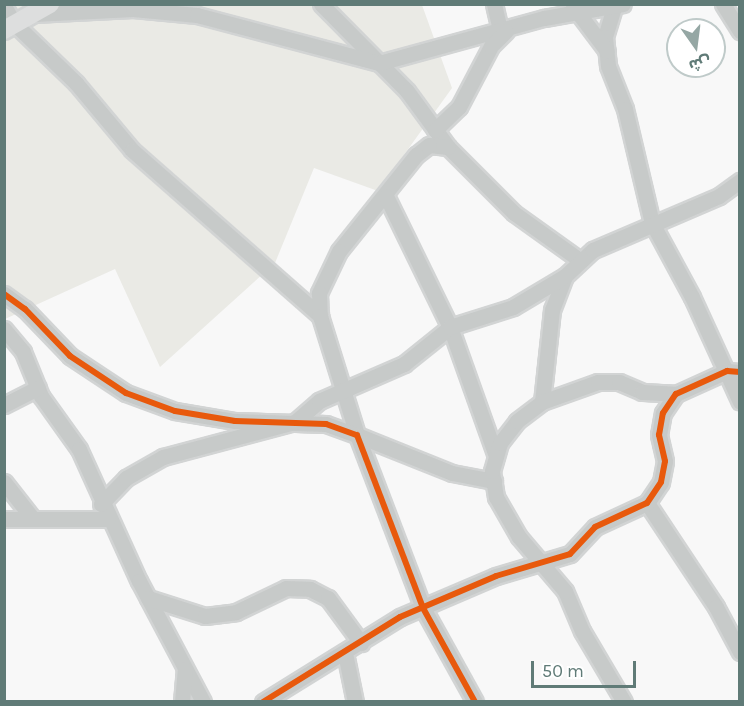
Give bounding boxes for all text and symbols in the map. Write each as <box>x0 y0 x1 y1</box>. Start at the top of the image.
north arrow <box>666 18 726 78</box>
text: ش <box>687 52 713 76</box>
scale bar <box>534 649 639 687</box>
text: 50 m <box>542 660 584 682</box>

